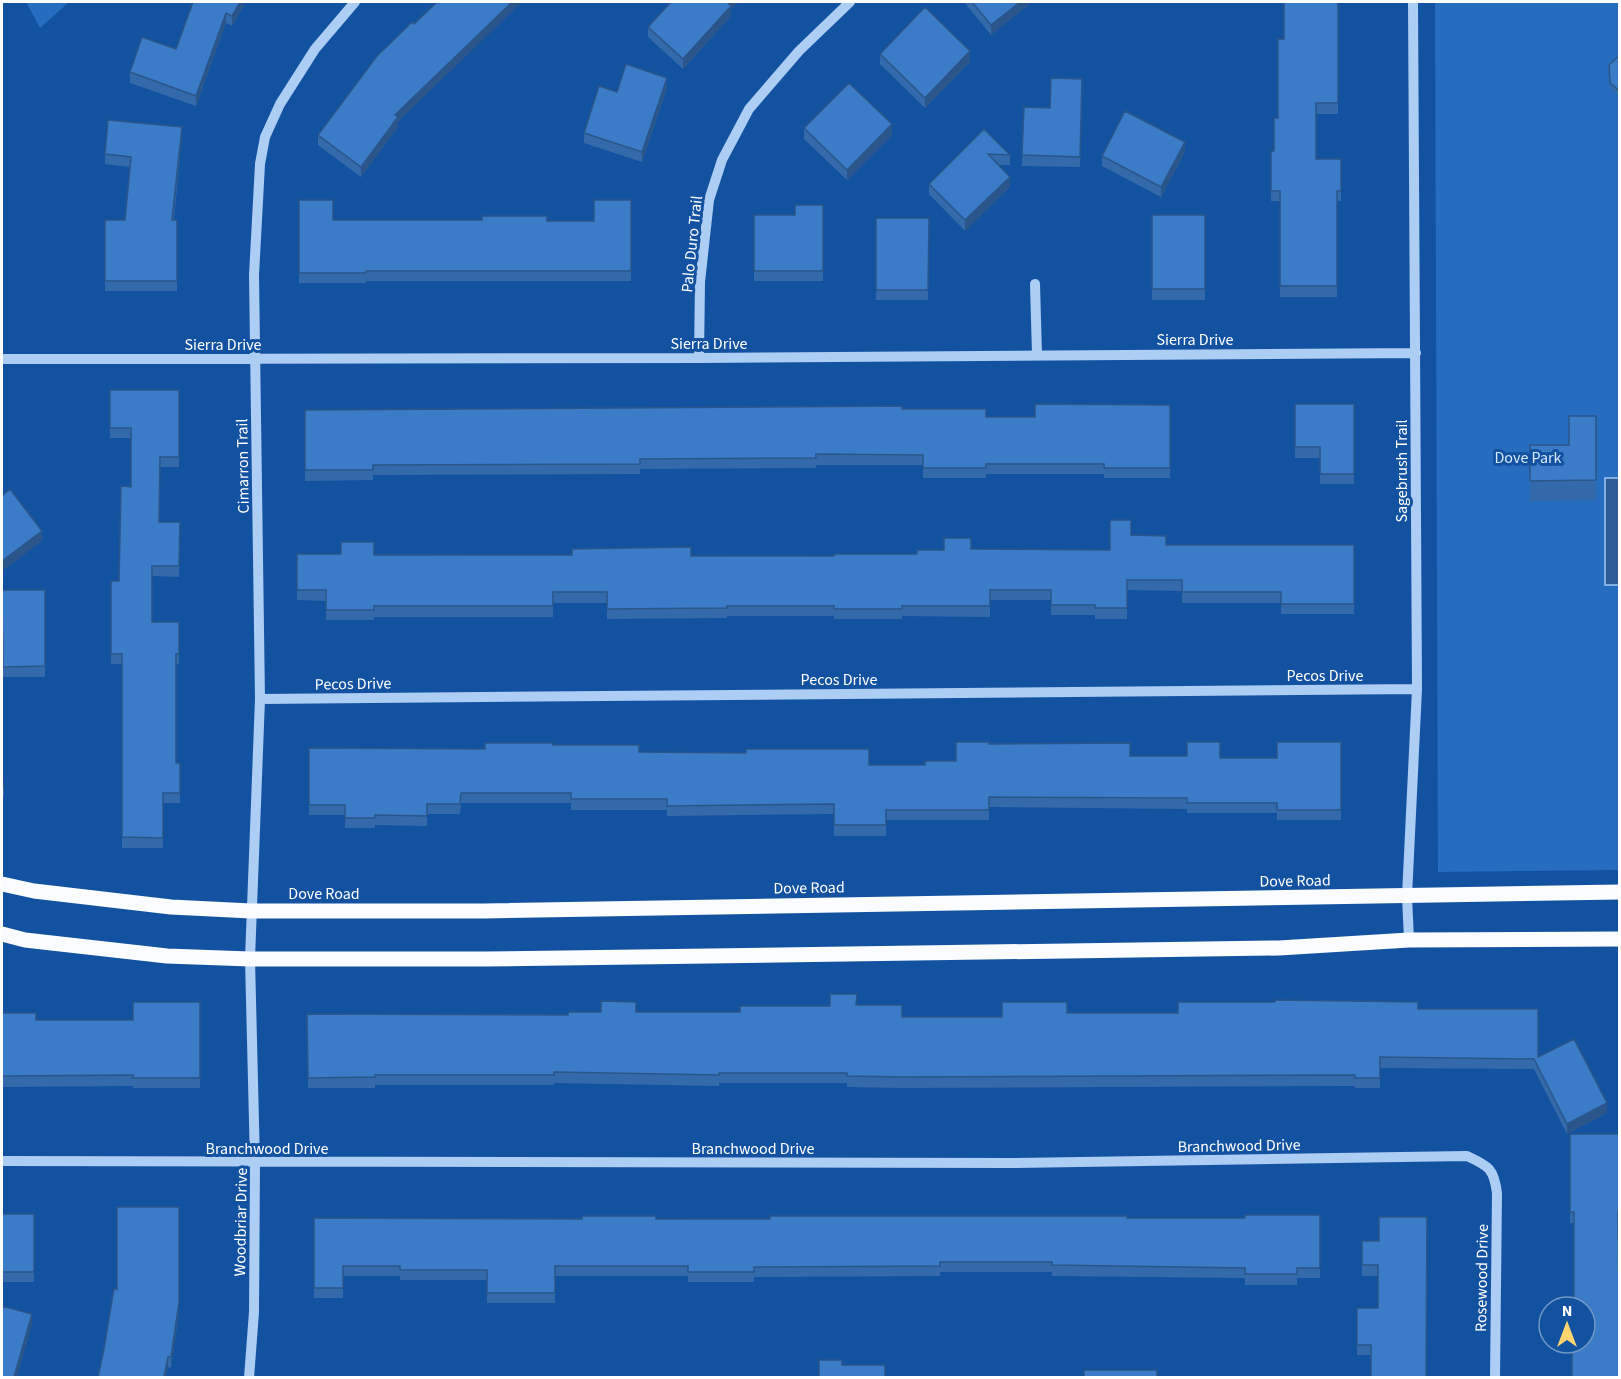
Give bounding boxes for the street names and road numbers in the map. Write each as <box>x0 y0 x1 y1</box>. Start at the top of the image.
street label: Palo Duro Trail <box>676 195 708 294</box>
street label: Sierra Drive <box>1156 329 1234 351</box>
street label: Sierra Drive <box>670 333 748 355</box>
street label: Sierra Drive <box>184 334 262 356</box>
street label: Cimarron Trail <box>231 418 255 514</box>
street label: Sagebrush Trail <box>1391 419 1413 523</box>
street label: Pecos Drive <box>1287 665 1363 687</box>
street label: Pecos Drive <box>801 669 877 691</box>
street label: Pecos Drive <box>314 672 392 696</box>
street label: Dove Road <box>1259 869 1331 893</box>
street label: Dove Road <box>773 876 845 900</box>
street label: Dove Road <box>288 883 360 905</box>
street label: Branchwood Drive <box>1177 1134 1301 1158</box>
street label: Branchwood Drive <box>206 1138 329 1160</box>
street label: Branchwood Drive <box>692 1138 815 1160</box>
street label: Woodbriar Drive <box>229 1167 253 1277</box>
street label: Rosewood Drive <box>1470 1224 1494 1332</box>

